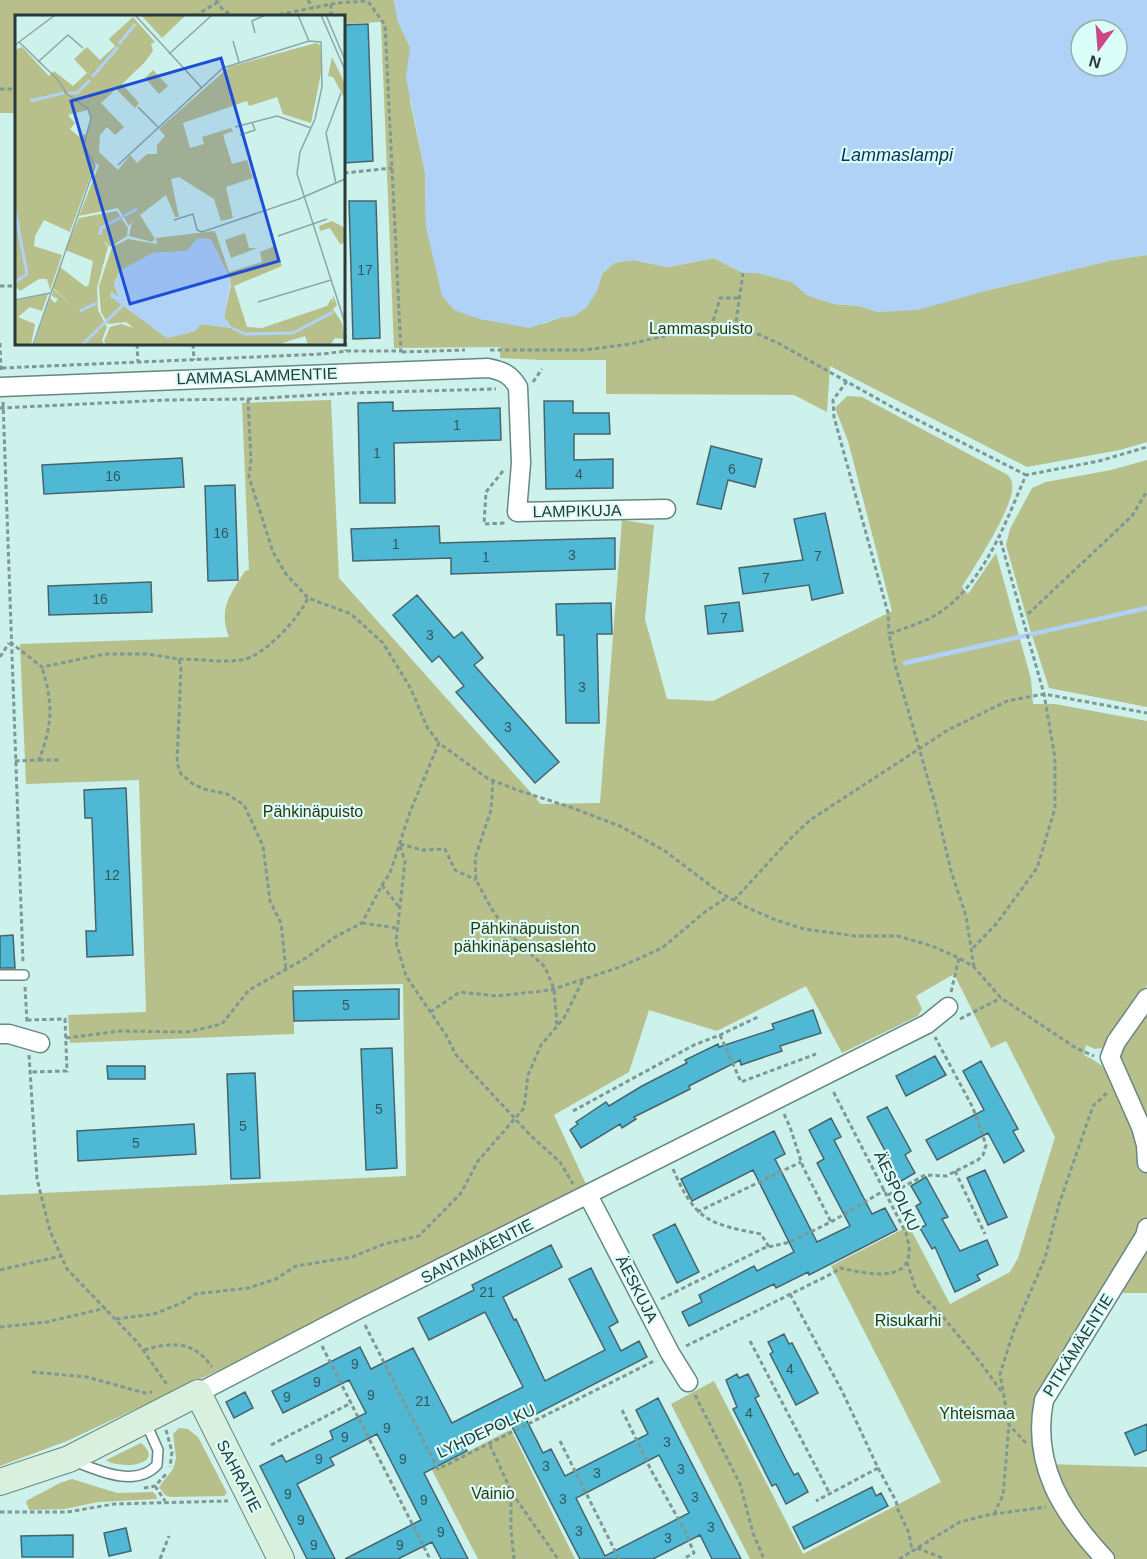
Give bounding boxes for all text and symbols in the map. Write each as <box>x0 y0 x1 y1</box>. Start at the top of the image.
inset map <box>15 15 345 345</box>
north arrow <box>1069 18 1129 78</box>
text: N <box>1087 52 1103 72</box>
water label: Lammaslampi <box>841 145 954 165</box>
house number: 17 <box>357 262 373 278</box>
park label: Lammaspuisto <box>649 320 753 337</box>
street label: LAMMASLAMMENTIE <box>176 365 338 387</box>
house number: 1 <box>453 417 461 433</box>
house number: 1 <box>373 445 381 461</box>
house number: 6 <box>728 461 736 477</box>
house number: 4 <box>575 466 583 482</box>
house number: 16 <box>105 468 121 484</box>
street label: LAMPIKUJA <box>532 502 622 520</box>
house number: 16 <box>213 525 229 541</box>
house number: 1 <box>392 536 400 552</box>
house number: 3 <box>568 547 576 563</box>
house number: 7 <box>814 548 822 564</box>
house number: 1 <box>482 549 490 565</box>
house number: 7 <box>762 570 770 586</box>
house number: 16 <box>92 591 108 607</box>
house number: 7 <box>720 610 728 626</box>
house number: 3 <box>426 627 434 643</box>
house number: 3 <box>578 679 586 695</box>
house number: 3 <box>504 719 512 735</box>
park label: Pähkinäpuisto <box>263 803 363 820</box>
house number: 12 <box>104 867 120 883</box>
park label: Pähkinäpuiston pähkinäpensaslehto <box>454 920 596 955</box>
house number: 5 <box>342 997 350 1013</box>
house number: 5 <box>375 1101 383 1117</box>
house number: 5 <box>239 1118 247 1134</box>
house number: 5 <box>132 1135 140 1151</box>
street label: ÄESPOLKU <box>871 1148 923 1234</box>
street label: SANTAMÄENTIE <box>418 1215 536 1287</box>
street label: ÄESKUJA <box>613 1253 661 1326</box>
house number: 21 <box>479 1284 495 1300</box>
street label: PITKÄMÄENTIE <box>1040 1291 1116 1399</box>
park label: Risukarhi <box>875 1312 941 1329</box>
house number: 9 <box>351 1356 359 1372</box>
house number: 4 <box>786 1361 794 1377</box>
house number: 9 <box>313 1374 321 1390</box>
house number: 9 <box>367 1387 375 1403</box>
house number: 9 <box>283 1389 291 1405</box>
house number: 21 <box>415 1393 431 1409</box>
street label: LYHDEPOLKU <box>434 1401 538 1461</box>
house number: 4 <box>745 1405 753 1421</box>
park label: Yhteismaa <box>939 1405 1015 1422</box>
house number: 9 <box>383 1420 391 1436</box>
house number: 9 <box>341 1429 349 1445</box>
house number: 3 <box>663 1434 671 1450</box>
street label: SAHRATIE <box>214 1437 264 1515</box>
house number: 9 <box>315 1451 323 1467</box>
house number: 9 <box>399 1451 407 1467</box>
house number: 3 <box>542 1458 550 1474</box>
house number: 3 <box>677 1461 685 1477</box>
house number: 3 <box>593 1465 601 1481</box>
park label: Vainio <box>471 1485 515 1502</box>
house number: 9 <box>284 1486 292 1502</box>
house number: 3 <box>691 1489 699 1505</box>
house number: 3 <box>559 1491 567 1507</box>
house number: 9 <box>420 1492 428 1508</box>
house number: 9 <box>297 1512 305 1528</box>
house number: 3 <box>707 1519 715 1535</box>
house number: 3 <box>575 1523 583 1539</box>
house number: 9 <box>437 1524 445 1540</box>
house number: 3 <box>664 1530 672 1546</box>
house number: 9 <box>310 1537 318 1553</box>
house number: 9 <box>396 1537 404 1553</box>

